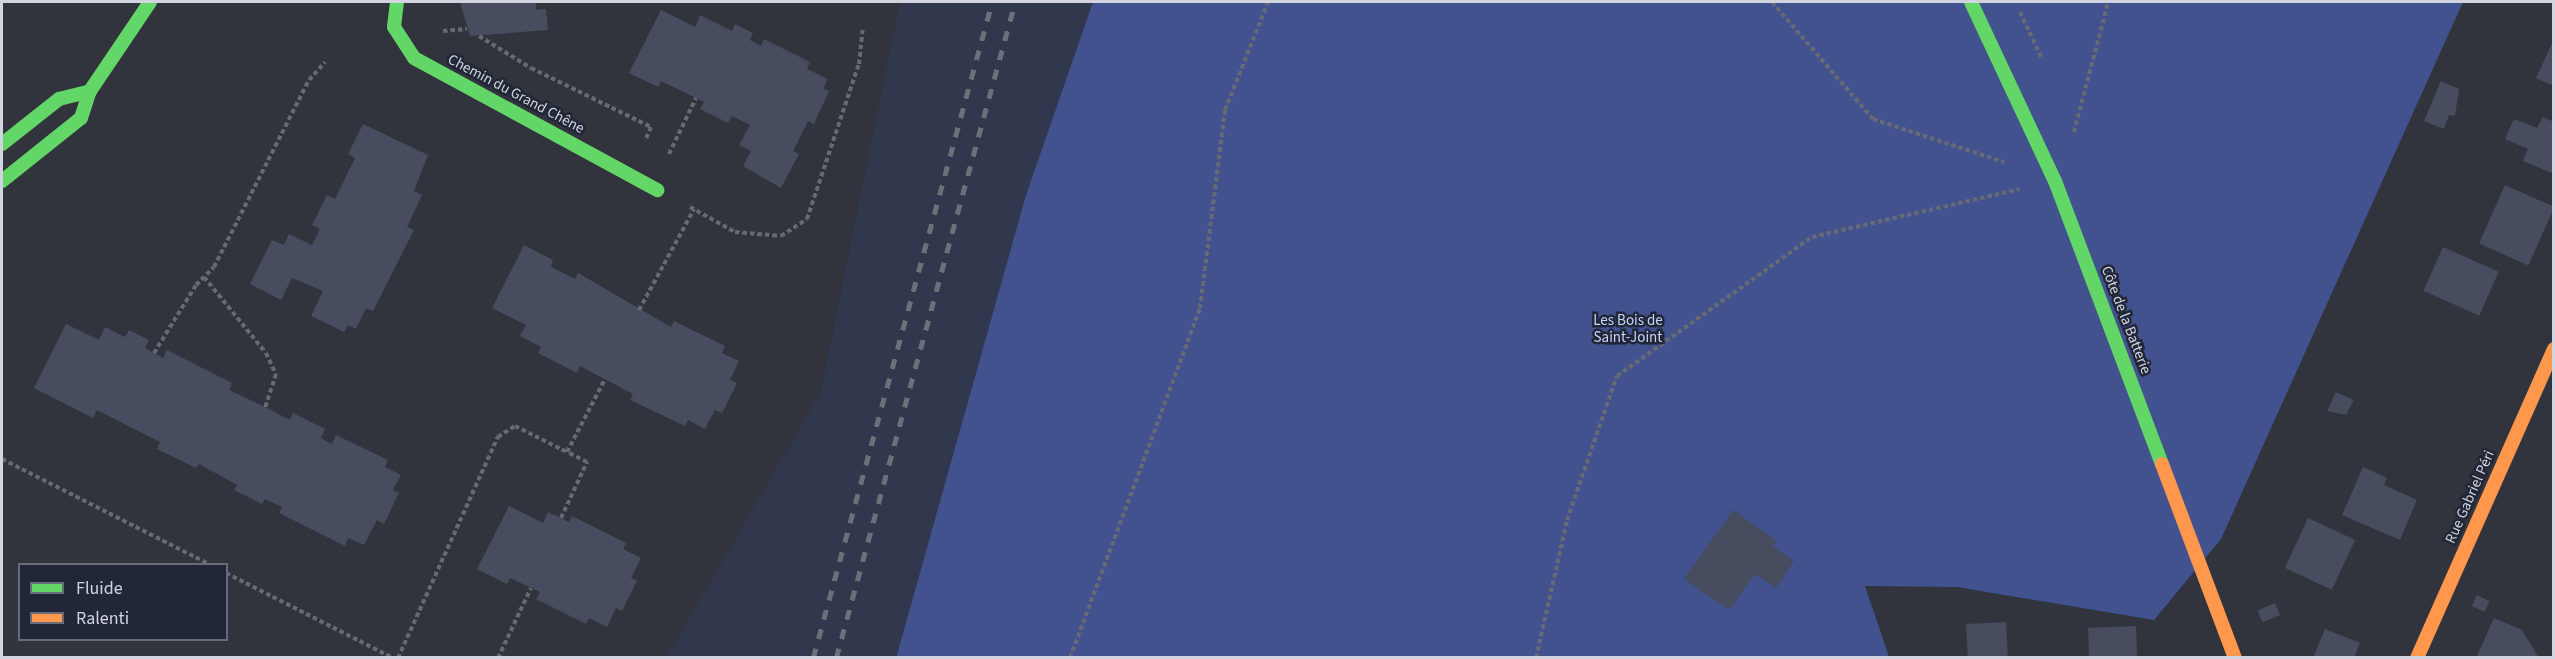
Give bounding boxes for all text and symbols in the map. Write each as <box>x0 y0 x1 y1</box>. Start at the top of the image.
street label: Chemin du Grand Chêne <box>445 50 587 138</box>
street label: Côte de la Batterie <box>2097 263 2155 377</box>
park label: Les Bois de Saint-Joint <box>1593 311 1663 346</box>
street label: Rue Gabriel Péri <box>2441 448 2499 546</box>
legend <box>18 563 228 641</box>
text: Fluide <box>76 576 123 601</box>
text: Ralenti <box>76 606 129 631</box>

